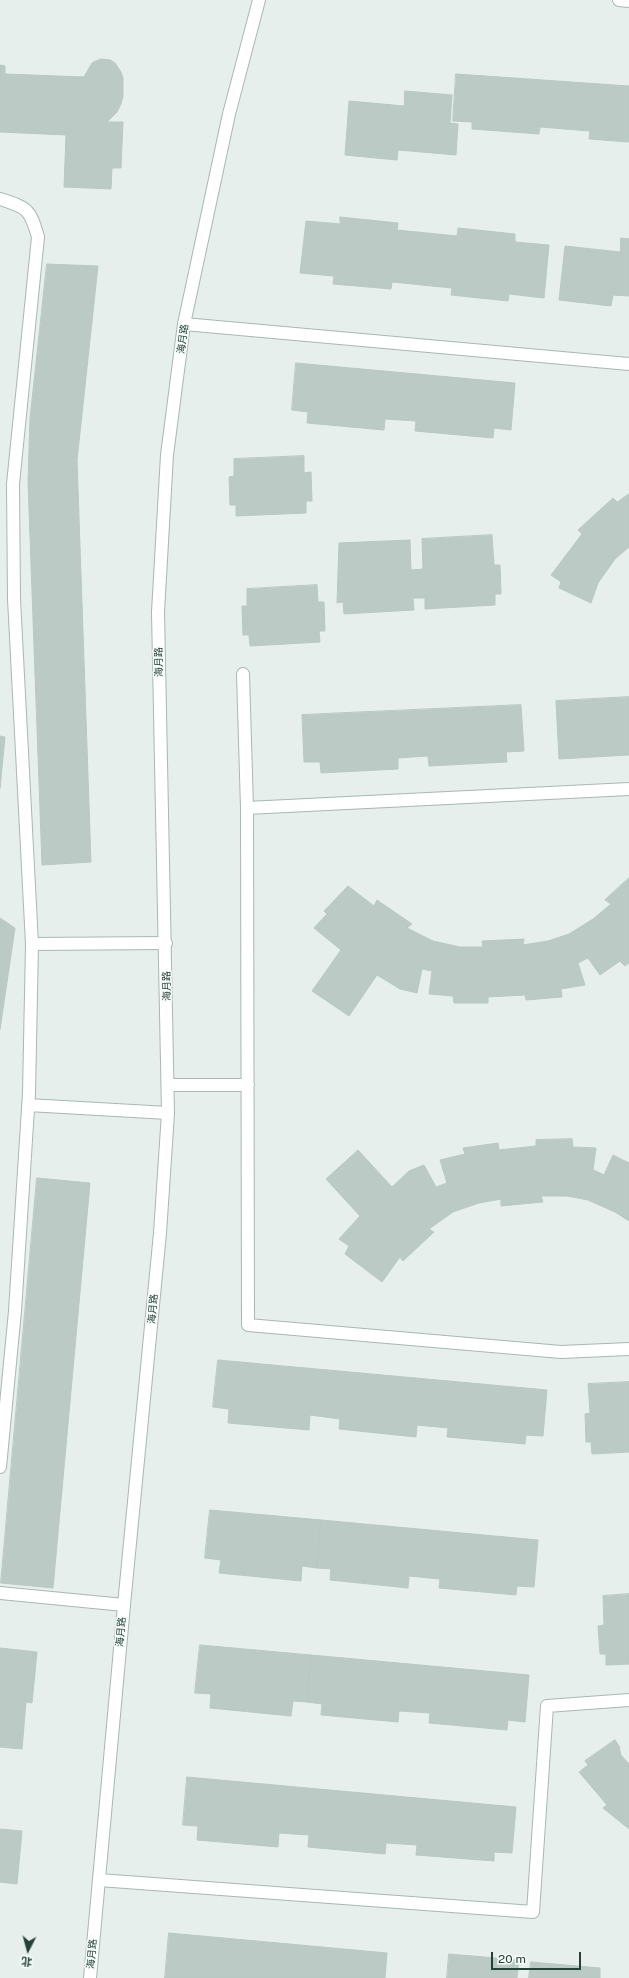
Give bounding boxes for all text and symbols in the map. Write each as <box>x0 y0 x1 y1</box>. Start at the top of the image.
street label: 海月路 <box>175 323 191 355</box>
street label: 海月路 <box>153 647 165 677</box>
street label: 海月路 <box>161 971 173 1001</box>
street label: 海月路 <box>146 1294 160 1324</box>
street label: 海月路 <box>114 1617 128 1647</box>
north arrow <box>8 1930 48 1970</box>
street label: 海月路 <box>85 1939 99 1969</box>
scale bar <box>493 1944 583 1970</box>
text: 20 m <box>498 1952 526 1966</box>
text: 北 <box>21 1955 33 1968</box>

